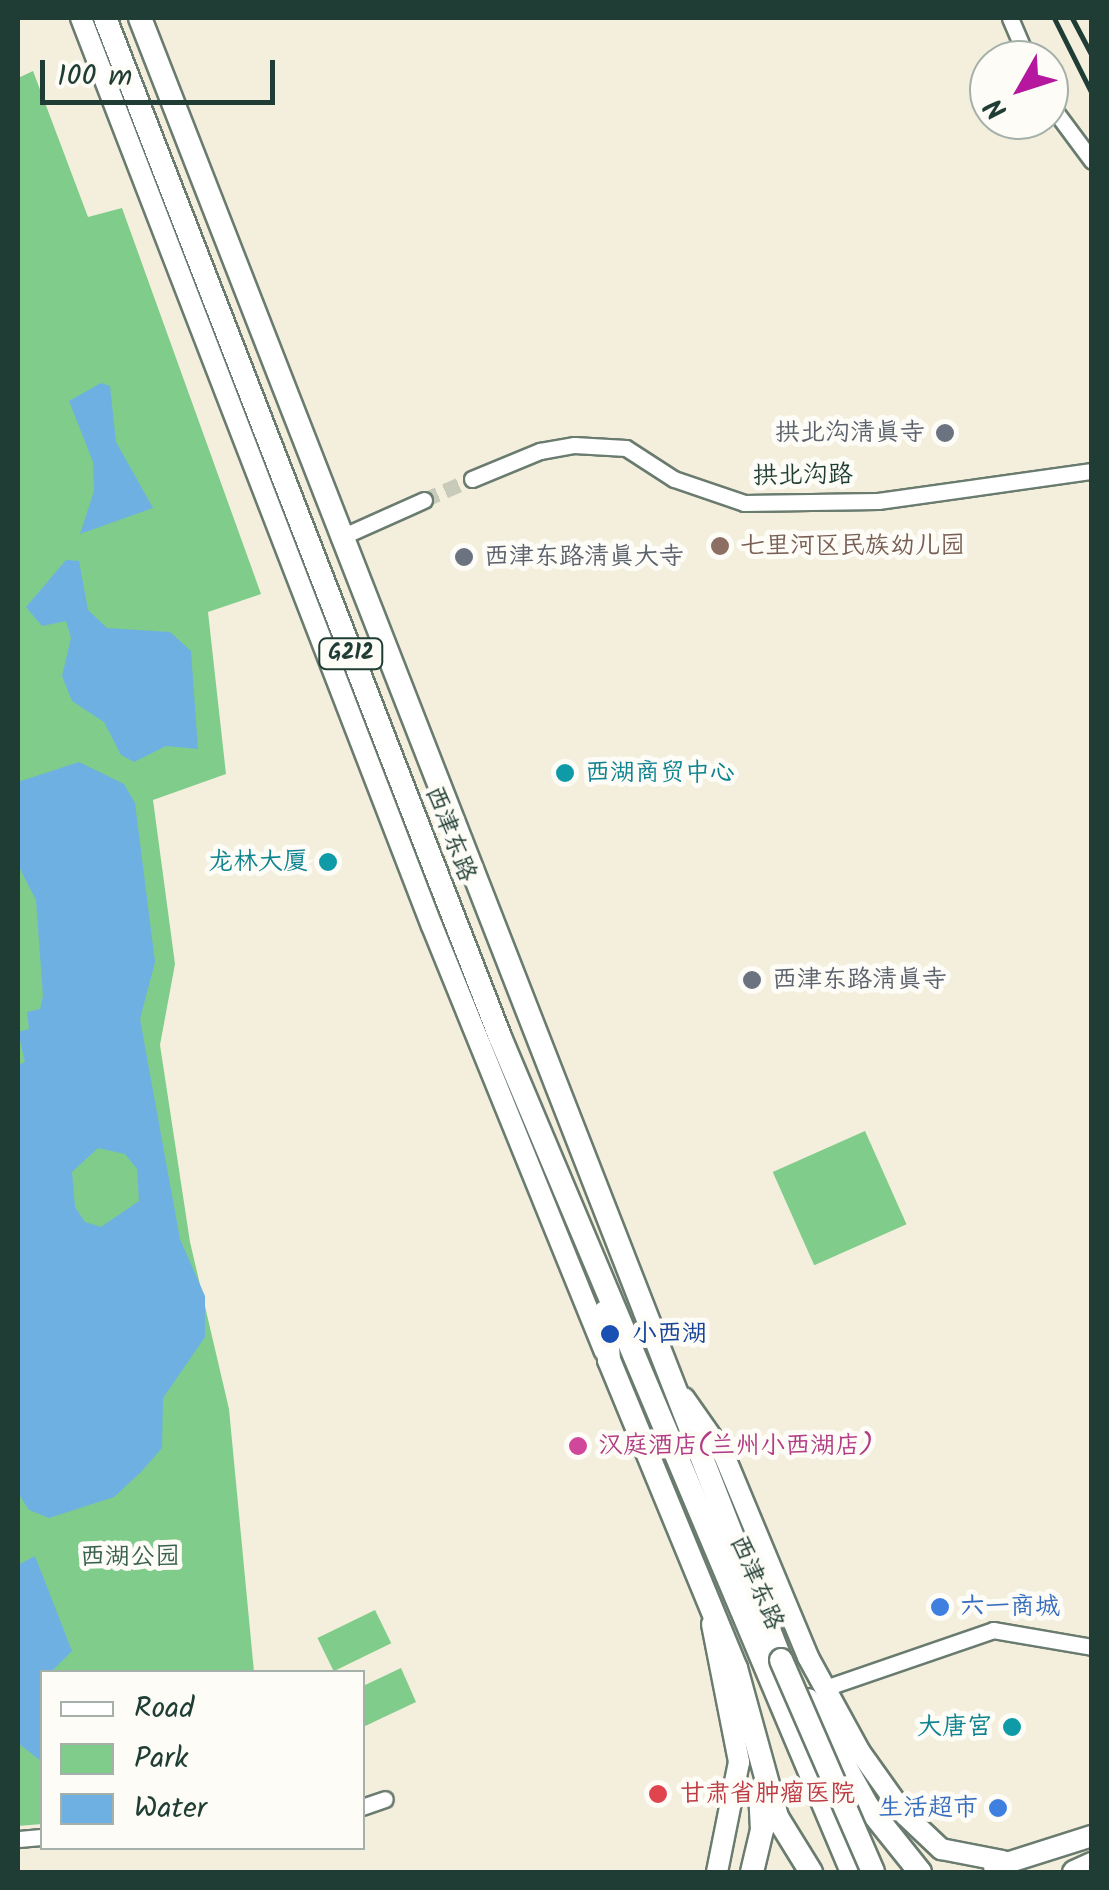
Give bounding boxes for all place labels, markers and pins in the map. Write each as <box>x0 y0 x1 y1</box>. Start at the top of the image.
place label: 拱北沟清真寺 <box>775 418 925 448</box>
marker: 拱北沟清真寺 <box>934 422 956 444</box>
place label: 七里河区民族幼儿园 <box>740 531 965 561</box>
marker: 七里河区民族幼儿园 <box>709 535 731 557</box>
place label: 西津东路清真大寺 <box>484 542 684 572</box>
marker: 西津东路清真大寺 <box>453 546 475 568</box>
place label: 西湖商贸中心 <box>585 758 735 788</box>
marker: 西湖商贸中心 <box>554 762 576 784</box>
place label: 龙林大厦 <box>208 847 308 877</box>
marker: 龙林大厦 <box>317 851 339 873</box>
place label: 西津东路清真寺 <box>772 965 947 995</box>
marker: 西津东路清真寺 <box>741 969 763 991</box>
place label: 小西湖 <box>632 1319 707 1349</box>
marker: 小西湖 <box>597 1321 623 1347</box>
place label: 汉庭酒店(兰州小西湖店) <box>598 1431 873 1461</box>
marker: 汉庭酒店(兰州小西湖店) <box>567 1435 589 1457</box>
place label: 六一商城 <box>960 1592 1060 1622</box>
marker: 六一商城 <box>929 1596 951 1618</box>
place label: 大唐宫 <box>917 1712 992 1742</box>
marker: 大唐宫 <box>1001 1716 1023 1738</box>
place label: 甘肃省肿瘤医院 <box>680 1779 855 1809</box>
marker: 甘肃省肿瘤医院 <box>645 1781 671 1807</box>
place label: 生活超市 <box>878 1793 978 1823</box>
marker: 生活超市 <box>987 1797 1009 1819</box>

